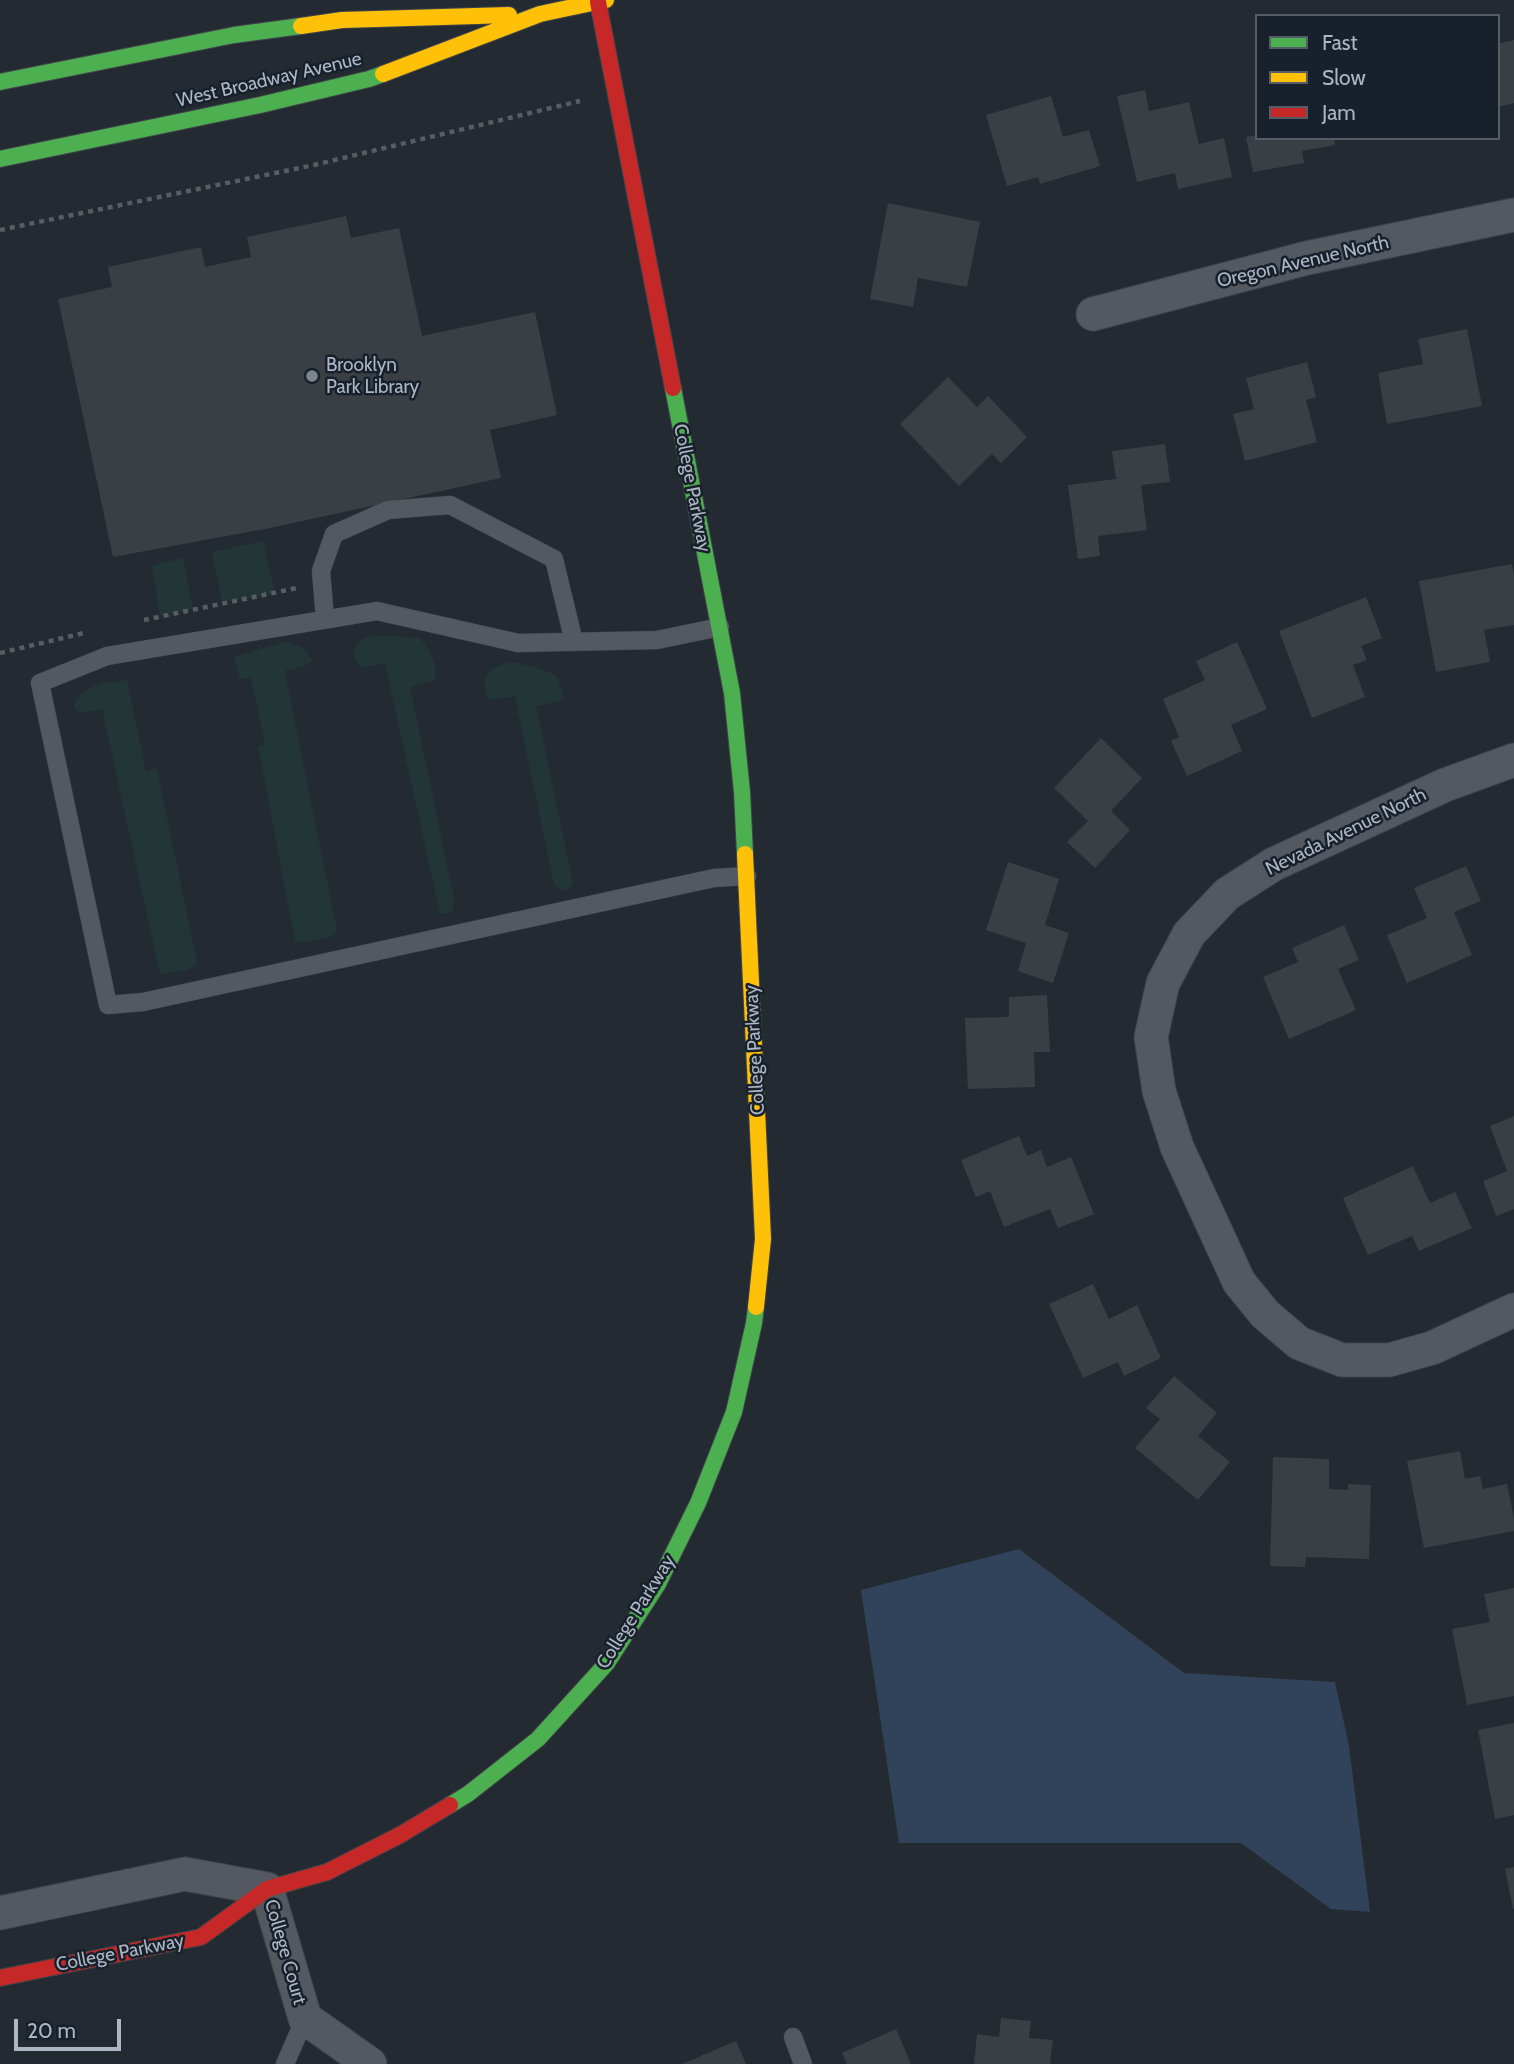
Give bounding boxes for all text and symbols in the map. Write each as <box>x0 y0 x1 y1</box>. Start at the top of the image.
legend <box>1255 14 1500 140</box>
text: Fast <box>1322 30 1358 55</box>
street label: West Broadway Avenue <box>174 48 364 112</box>
text: Slow <box>1322 65 1366 90</box>
text: Jam <box>1322 100 1356 125</box>
street label: Oregon Avenue North <box>1215 231 1391 293</box>
place label: Brooklyn Park Library <box>326 354 419 398</box>
marker: Brooklyn Park Library <box>304 368 320 384</box>
street label: College Parkway <box>668 422 716 554</box>
street label: Nevada Avenue North <box>1262 783 1430 881</box>
street label: College Parkway <box>740 984 770 1116</box>
street label: College Parkway <box>592 1551 680 1673</box>
street label: College Court <box>259 1897 311 2007</box>
street label: College Parkway <box>54 1929 186 1977</box>
scale bar <box>18 2004 124 2048</box>
text: 20 m <box>27 2018 76 2043</box>

